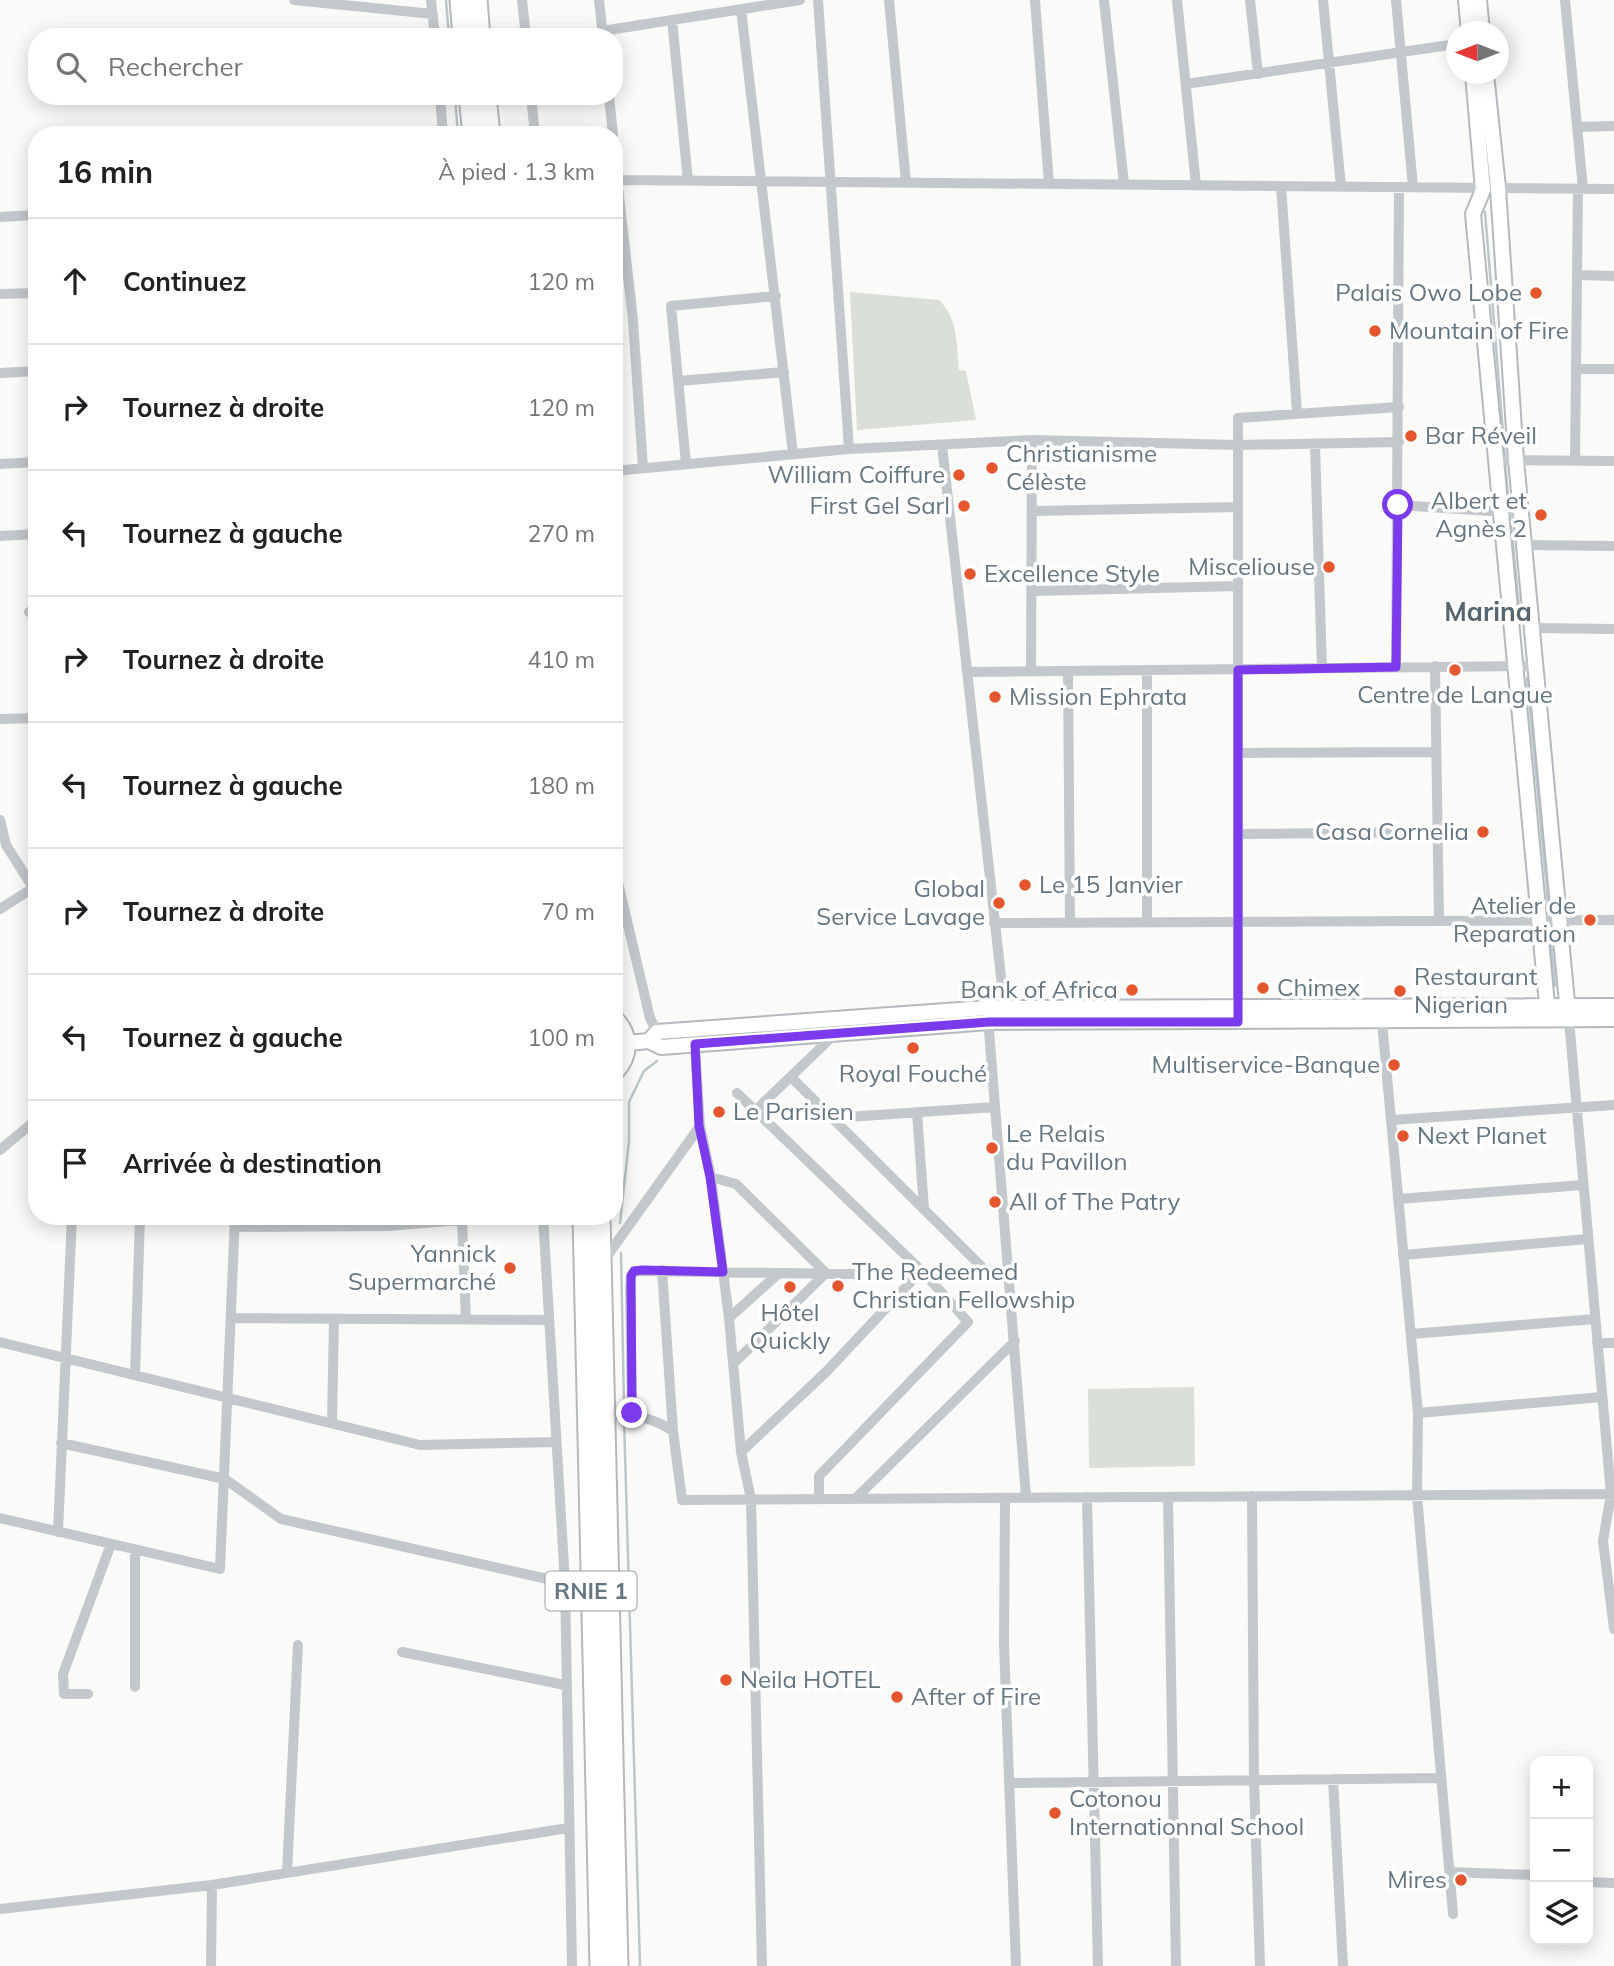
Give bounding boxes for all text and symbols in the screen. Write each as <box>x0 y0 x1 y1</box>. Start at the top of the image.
north arrow <box>1446 21 1509 84</box>
search box <box>28 28 623 105</box>
icon: search <box>52 48 90 86</box>
text: Rechercher <box>108 50 243 83</box>
text: 16 min <box>56 153 153 191</box>
text: À pied · 1.3 km <box>438 157 595 186</box>
icon: ahead <box>56 262 94 300</box>
text: Continuez <box>123 265 247 298</box>
text: 120 m <box>527 267 595 296</box>
place label: Palais Owo Lobe <box>1335 277 1522 307</box>
marker: Palais Owo Lobe <box>1528 285 1544 301</box>
place label: Mountain of Fire <box>1389 315 1569 345</box>
marker: Mountain of Fire <box>1367 323 1383 339</box>
icon: right <box>56 388 94 426</box>
text: Tournez à droite <box>123 391 324 424</box>
text: 120 m <box>527 393 595 422</box>
place label: Bar Réveil <box>1425 420 1537 450</box>
marker: Bar Réveil <box>1403 428 1419 444</box>
place label: Christianisme Célèste <box>1006 438 1157 496</box>
place label: William Coiffure <box>767 459 945 489</box>
marker: Christianisme Célèste <box>984 460 1000 476</box>
marker: William Coiffure <box>951 467 967 483</box>
place label: Albert et Agnès 2 <box>1431 485 1527 543</box>
route start <box>1382 489 1413 520</box>
place label: First Gel Sarl <box>809 490 950 520</box>
marker: First Gel Sarl <box>956 498 972 514</box>
marker: Albert et Agnès 2 <box>1533 507 1549 523</box>
icon: left <box>56 514 94 552</box>
text: Tournez à gauche <box>123 517 343 550</box>
text: 270 m <box>527 519 595 548</box>
place label: Misceliouse <box>1188 551 1315 581</box>
place label: Excellence Style <box>984 558 1160 588</box>
marker: Misceliouse <box>1321 559 1337 575</box>
marker: Excellence Style <box>962 566 978 582</box>
district label: Marina <box>1444 595 1532 628</box>
icon: right <box>56 640 94 678</box>
text: Tournez à droite <box>123 643 324 676</box>
text: 410 m <box>527 645 595 674</box>
marker: Centre de Langue <box>1447 662 1463 678</box>
place label: Centre de Langue <box>1357 679 1553 709</box>
place label: Mission Ephrata <box>1009 681 1187 711</box>
marker: Mission Ephrata <box>987 689 1003 705</box>
icon: left <box>56 766 94 804</box>
text: Tournez à gauche <box>123 769 343 802</box>
text: 180 m <box>527 771 595 800</box>
place label: Casa Cornelia <box>1315 816 1469 846</box>
marker: Casa Cornelia <box>1475 824 1491 840</box>
place label: Le 15 Janvier <box>1039 869 1183 899</box>
place label: Global Service Lavage <box>816 873 985 931</box>
marker: Le 15 Janvier <box>1017 877 1033 893</box>
place label: Atelier de Reparation <box>1453 890 1576 948</box>
icon: right <box>56 892 94 930</box>
text: Tournez à droite <box>123 895 324 928</box>
marker: Global Service Lavage <box>991 895 1007 911</box>
text: 70 m <box>541 897 595 926</box>
marker: Atelier de Reparation <box>1582 912 1598 928</box>
place label: Restaurant Nigerian <box>1414 961 1537 1019</box>
place label: Chimex <box>1277 972 1360 1002</box>
place label: Bank of Africa <box>960 974 1118 1004</box>
marker: Chimex <box>1255 980 1271 996</box>
marker: Bank of Africa <box>1124 982 1140 998</box>
marker: Restaurant Nigerian <box>1392 983 1408 999</box>
icon: left <box>56 1018 94 1056</box>
text: Tournez à gauche <box>123 1021 343 1054</box>
text: 100 m <box>527 1023 595 1052</box>
marker: Royal Fouché <box>905 1040 921 1056</box>
place label: Multiservice-Banque <box>1152 1049 1380 1079</box>
marker: Multiservice-Banque <box>1386 1057 1402 1073</box>
place label: Royal Fouché <box>839 1058 987 1088</box>
place label: Le Parisien <box>733 1096 854 1126</box>
marker: Le Parisien <box>711 1104 727 1120</box>
place label: Le Relais du Pavillon <box>1006 1118 1128 1176</box>
place label: Next Planet <box>1417 1120 1547 1150</box>
marker: Next Planet <box>1395 1128 1411 1144</box>
marker: Le Relais du Pavillon <box>984 1140 1000 1156</box>
icon: arrive <box>56 1144 94 1182</box>
text: Arrivée à destination <box>123 1147 382 1180</box>
place label: All of The Patry <box>1009 1186 1180 1216</box>
marker: All of The Patry <box>987 1194 1003 1210</box>
place label: Yannick Supermarché <box>348 1238 497 1296</box>
place label: The Redeemed Christian Fellowship <box>852 1256 1075 1314</box>
marker: Yannick Supermarché <box>502 1260 518 1276</box>
marker: The Redeemed Christian Fellowship <box>830 1278 846 1294</box>
marker: Hôtel Quickly <box>782 1279 798 1295</box>
place label: Hôtel Quickly <box>750 1297 831 1355</box>
route end <box>616 1397 647 1428</box>
road number: RNIE 1 <box>546 1572 636 1610</box>
place label: Neila HOTEL <box>740 1664 881 1694</box>
marker: Neila HOTEL <box>718 1672 734 1688</box>
place label: After of Fire <box>911 1681 1041 1711</box>
marker: After of Fire <box>889 1689 905 1705</box>
map controls <box>1530 1756 1593 1945</box>
button: + <box>1530 1756 1593 1819</box>
place label: Cotonou Internationnal School <box>1069 1783 1304 1841</box>
marker: Cotonou Internationnal School <box>1047 1805 1063 1821</box>
button: − <box>1530 1819 1593 1882</box>
place label: Mires <box>1387 1864 1447 1894</box>
marker: Mires <box>1453 1872 1469 1888</box>
button: layers <box>1530 1882 1593 1945</box>

